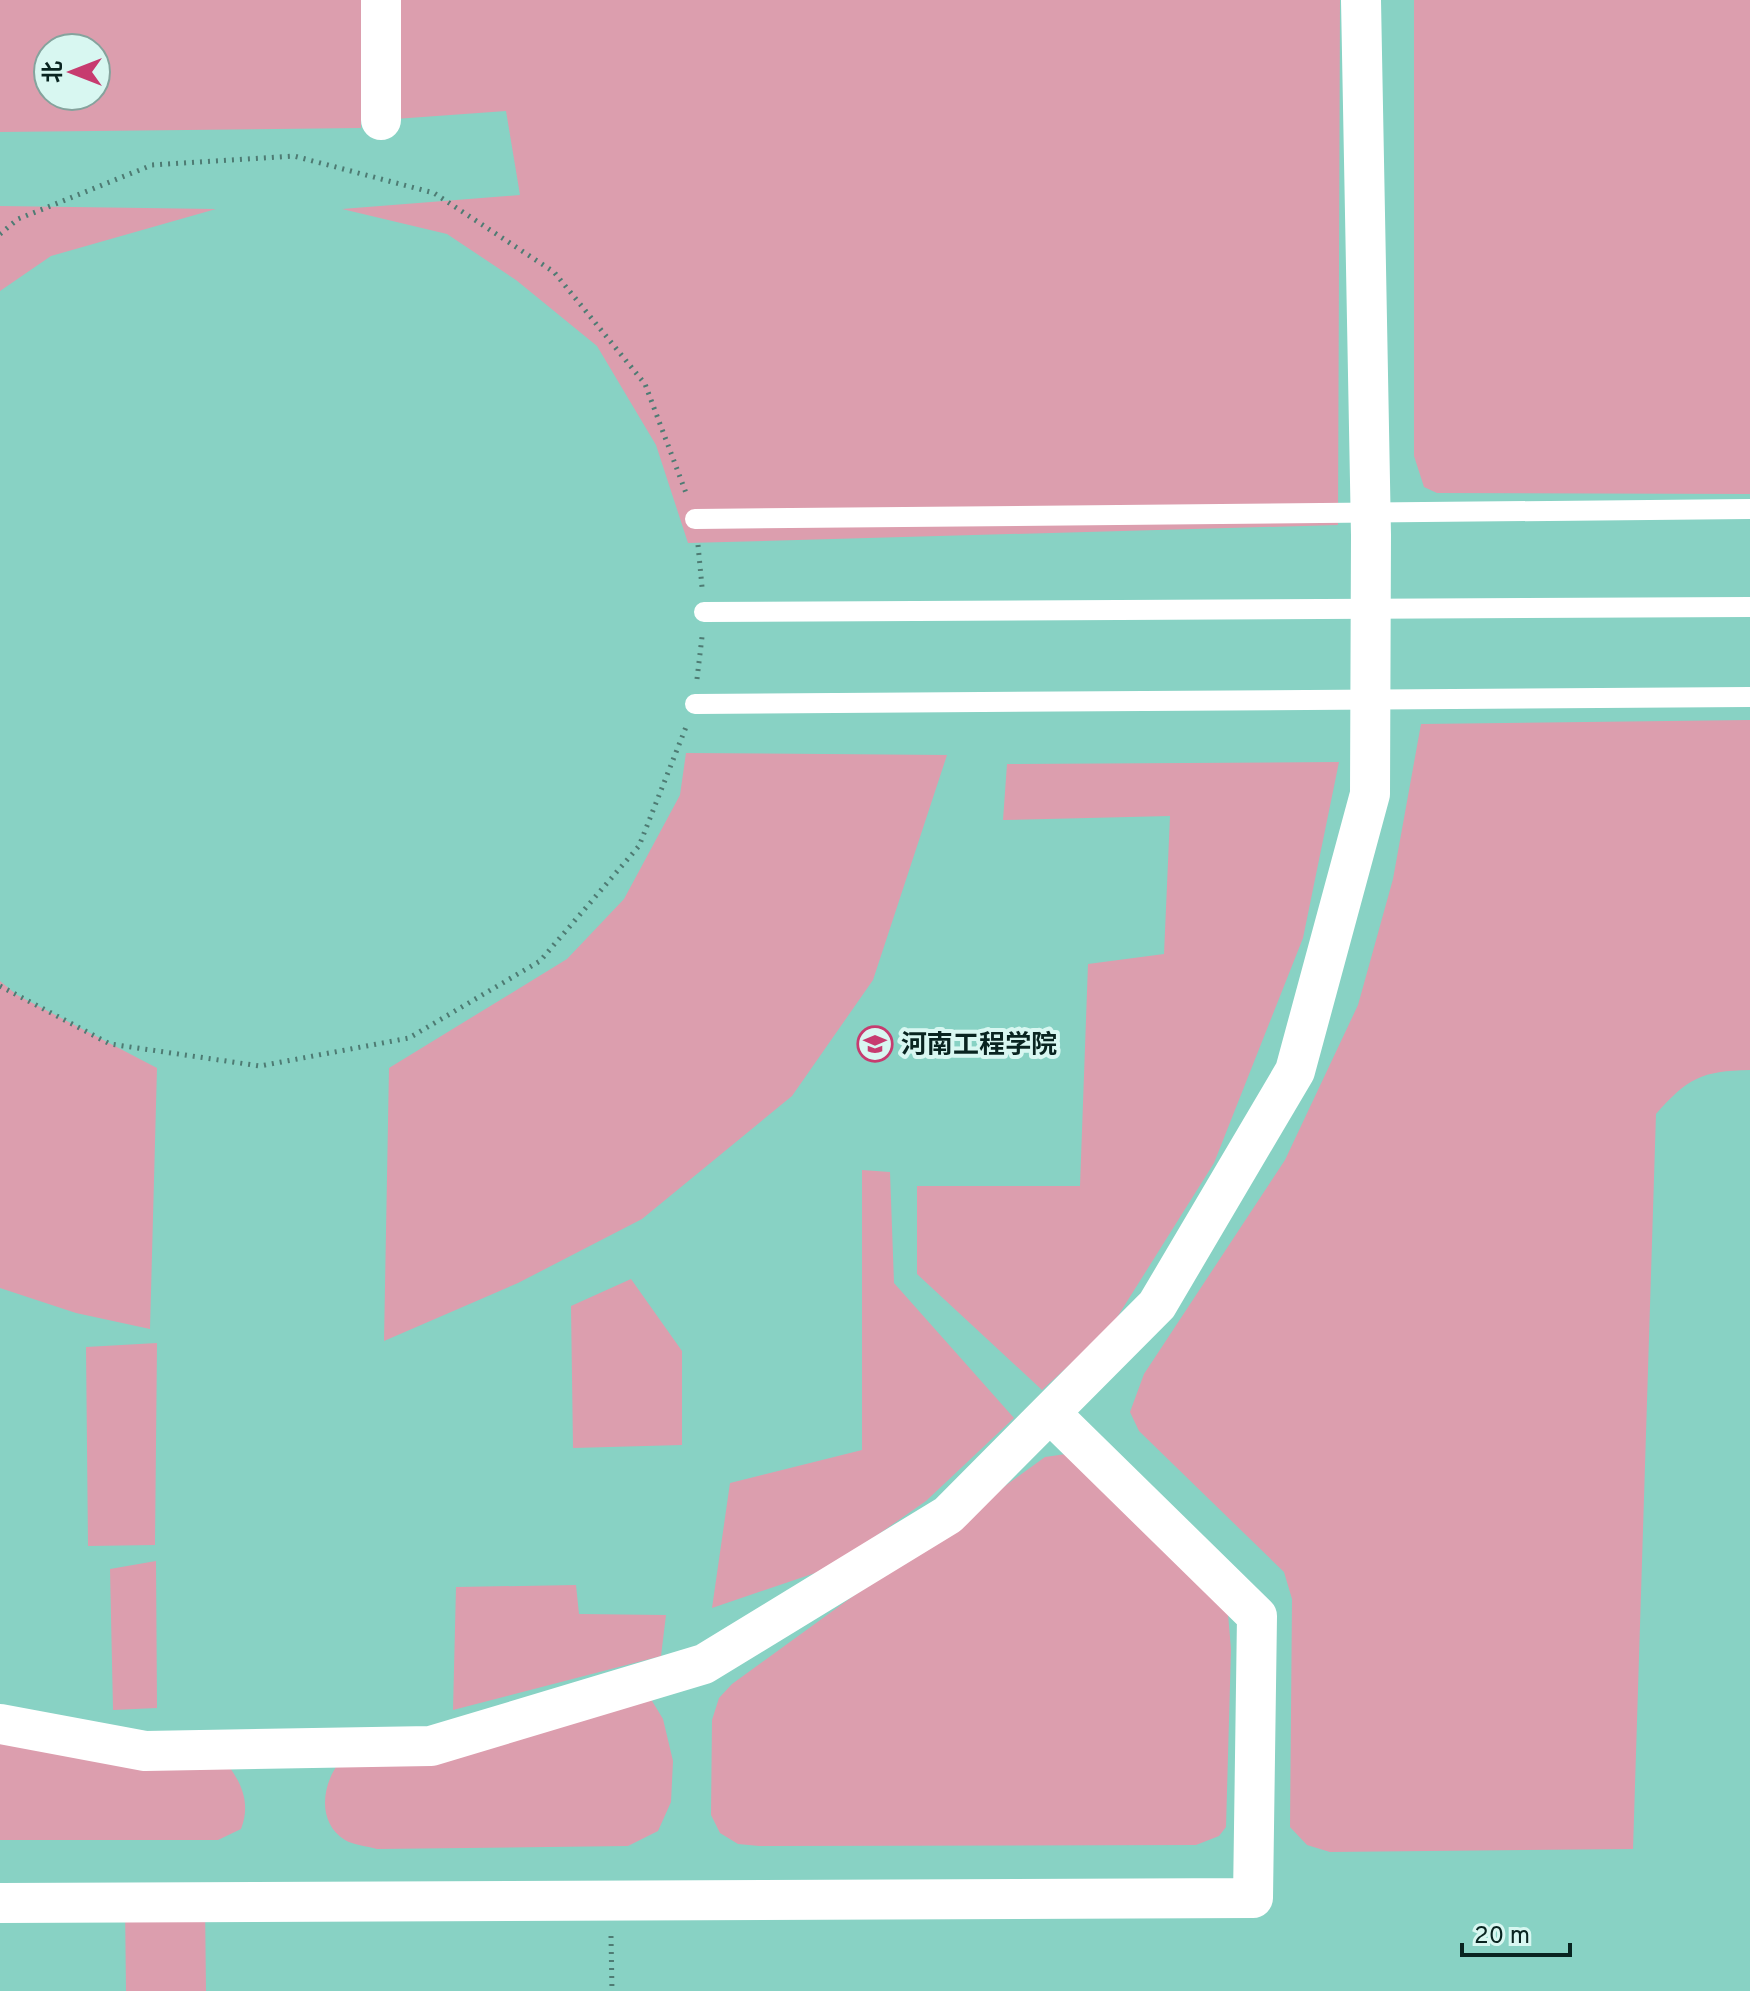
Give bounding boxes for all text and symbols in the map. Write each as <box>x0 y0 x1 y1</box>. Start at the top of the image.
north arrow <box>32 32 112 112</box>
text: 北 <box>41 61 68 83</box>
school or university icon: 河南工程学院 <box>856 1025 894 1063</box>
place label: 河南工程学院 <box>901 1030 1057 1063</box>
scale bar <box>1462 1907 1570 1957</box>
text: 20 m <box>1474 1922 1530 1952</box>

